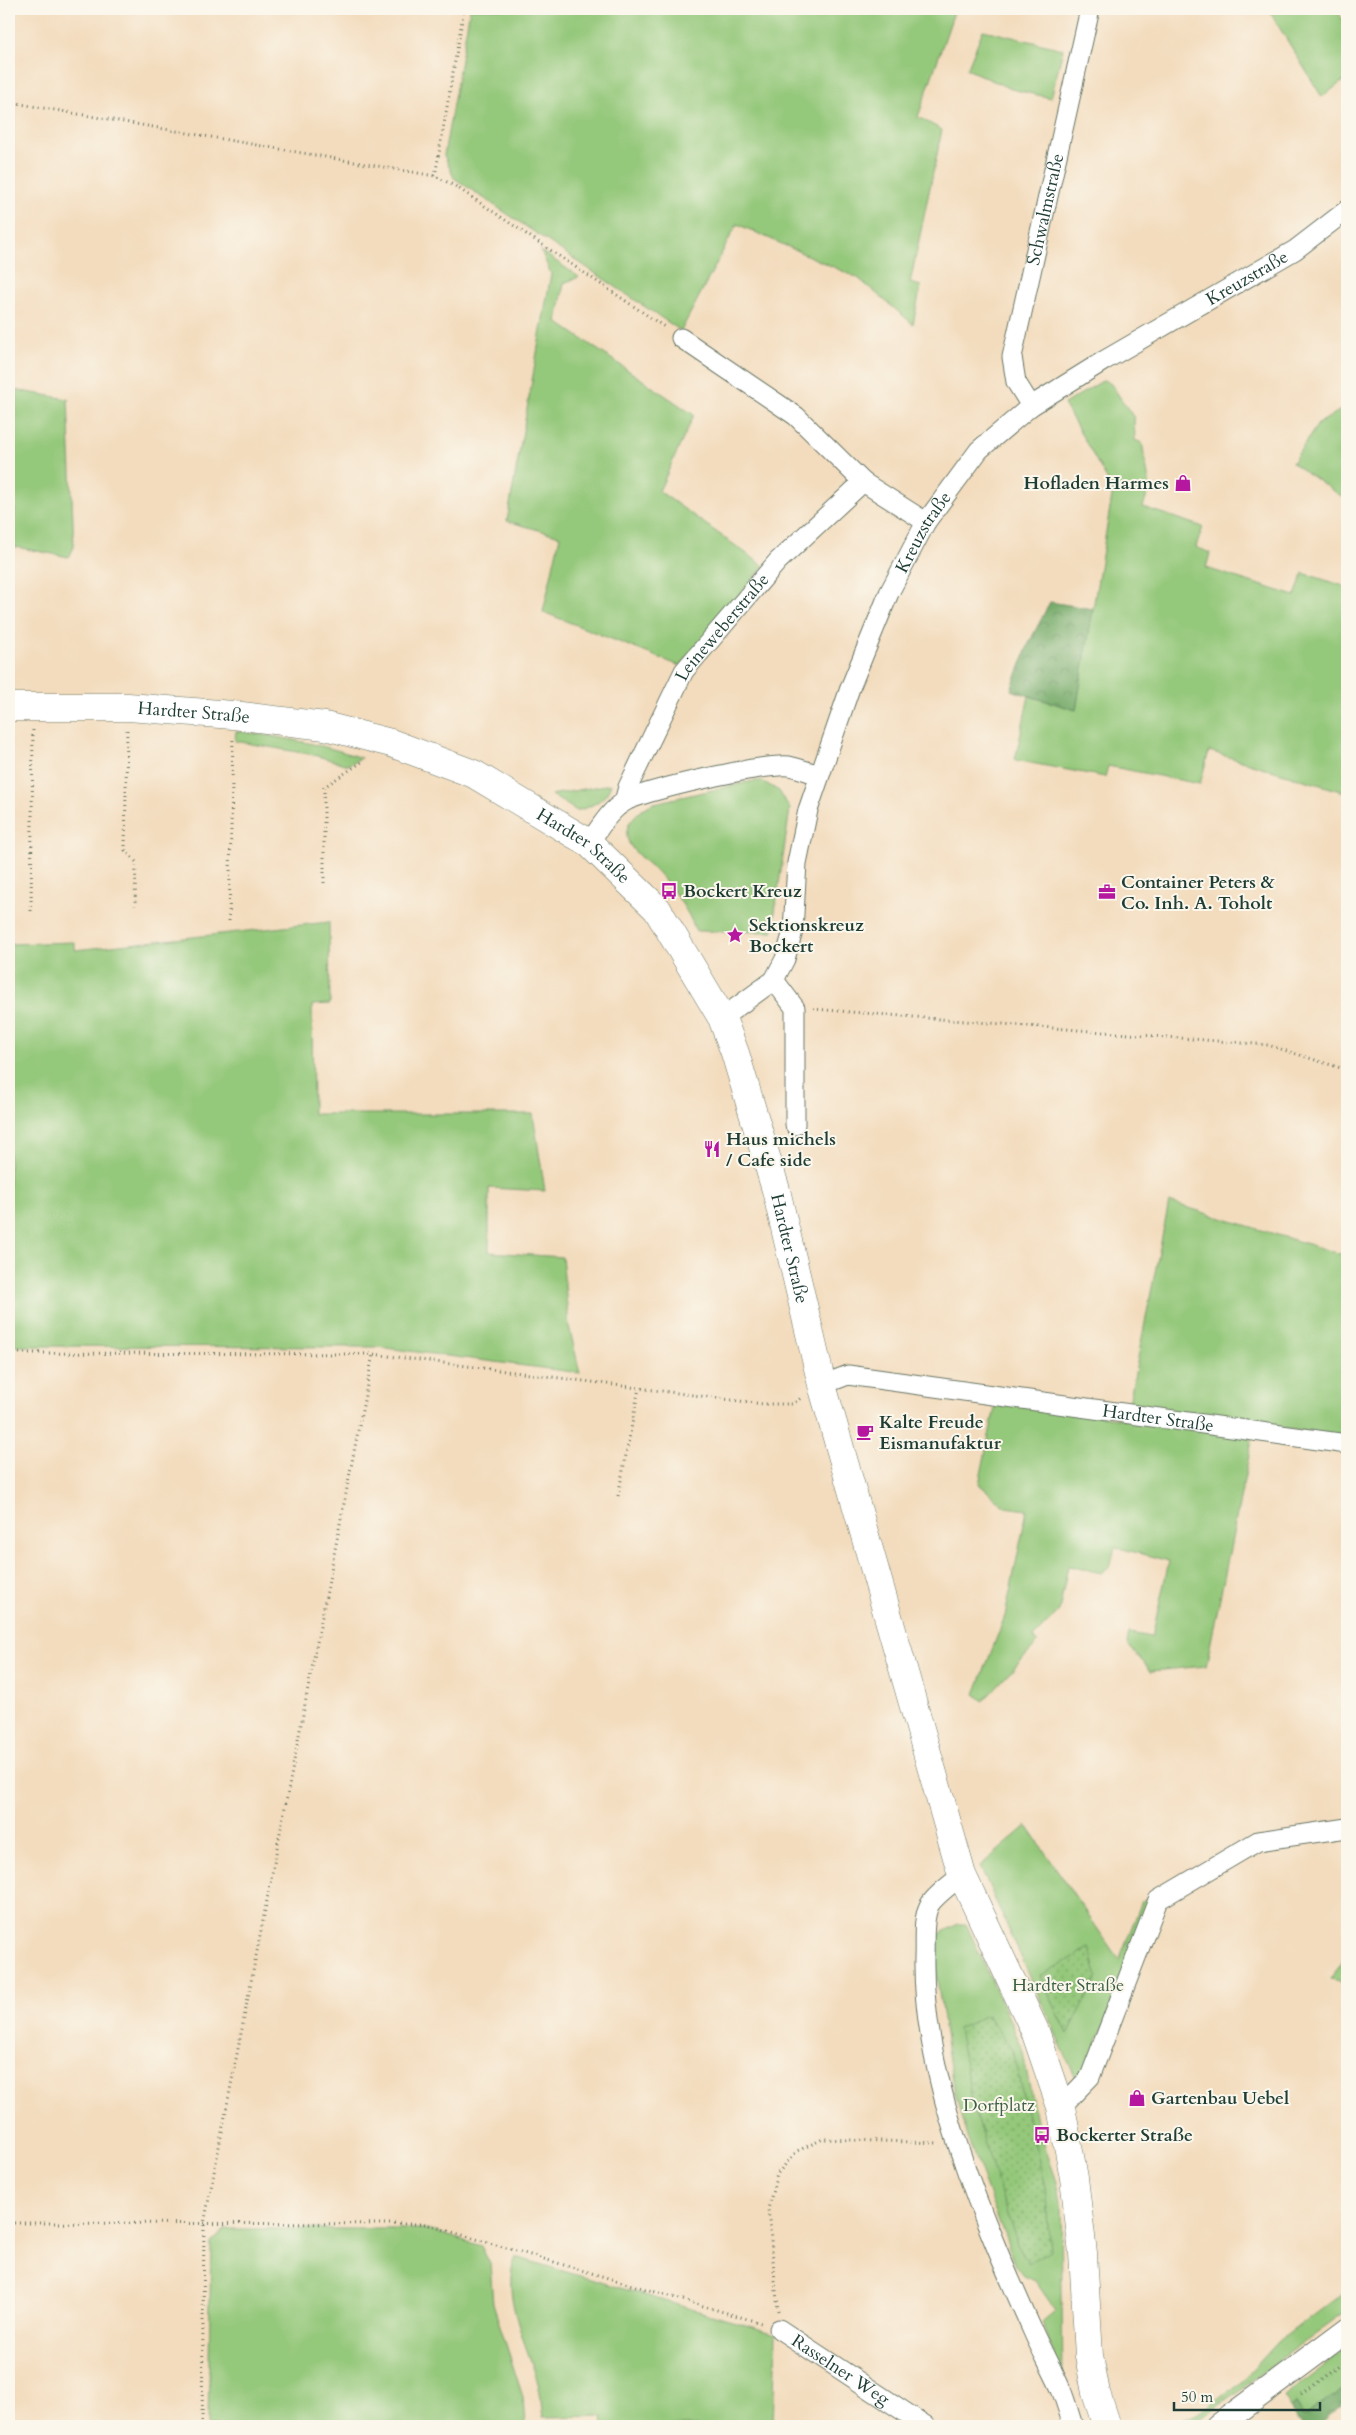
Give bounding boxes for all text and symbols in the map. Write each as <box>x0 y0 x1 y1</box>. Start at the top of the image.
street label: Schwalmstraße <box>1021 151 1070 268</box>
street label: Kreuzstraße <box>1202 245 1293 312</box>
place label: Hofladen Harmes <box>1024 471 1169 496</box>
shop icon: Hofladen Harmes <box>1173 473 1193 493</box>
street label: Kreuzstraße <box>890 486 957 578</box>
street label: Leineweberstraße <box>669 568 775 685</box>
street label: Hardter Straße <box>137 696 251 730</box>
street label: Hardter Straße <box>532 802 636 889</box>
place label: Container Peters & Co. Inh. A. Toholt <box>1121 870 1275 916</box>
place label: Bockert Kreuz <box>683 879 802 904</box>
bus stop icon: Bockert Kreuz <box>659 881 679 901</box>
office icon: Container Peters & Co. Inh. A. Toholt <box>1097 882 1117 902</box>
place label: Sektionskreuz Bockert <box>749 913 864 959</box>
place icon: Sektionskreuz Bockert <box>725 925 745 945</box>
place label: Haus michels / Cafe side <box>726 1127 836 1173</box>
restaurant icon: Haus michels / Cafe side <box>702 1139 722 1159</box>
street label: Hardter Straße <box>764 1191 814 1306</box>
street label: Hardter Straße <box>1101 1398 1215 1438</box>
place label: Kalte Freude Eismanufaktur <box>879 1410 1002 1456</box>
cafe icon: Kalte Freude Eismanufaktur <box>855 1422 875 1442</box>
park label: Hardter Straße <box>1012 1973 1124 1998</box>
place label: Gartenbau Uebel <box>1151 2086 1289 2111</box>
shop icon: Gartenbau Uebel <box>1127 2088 1147 2108</box>
park label: Dorfplatz <box>963 2093 1035 2118</box>
place label: Bockerter Straße <box>1056 2123 1193 2148</box>
bus stop icon: Bockerter Straße <box>1032 2125 1052 2145</box>
street label: Rasselner Weg <box>786 2329 895 2412</box>
scale bar <box>1174 2380 1320 2412</box>
text: 50 m <box>1181 2387 1213 2407</box>

